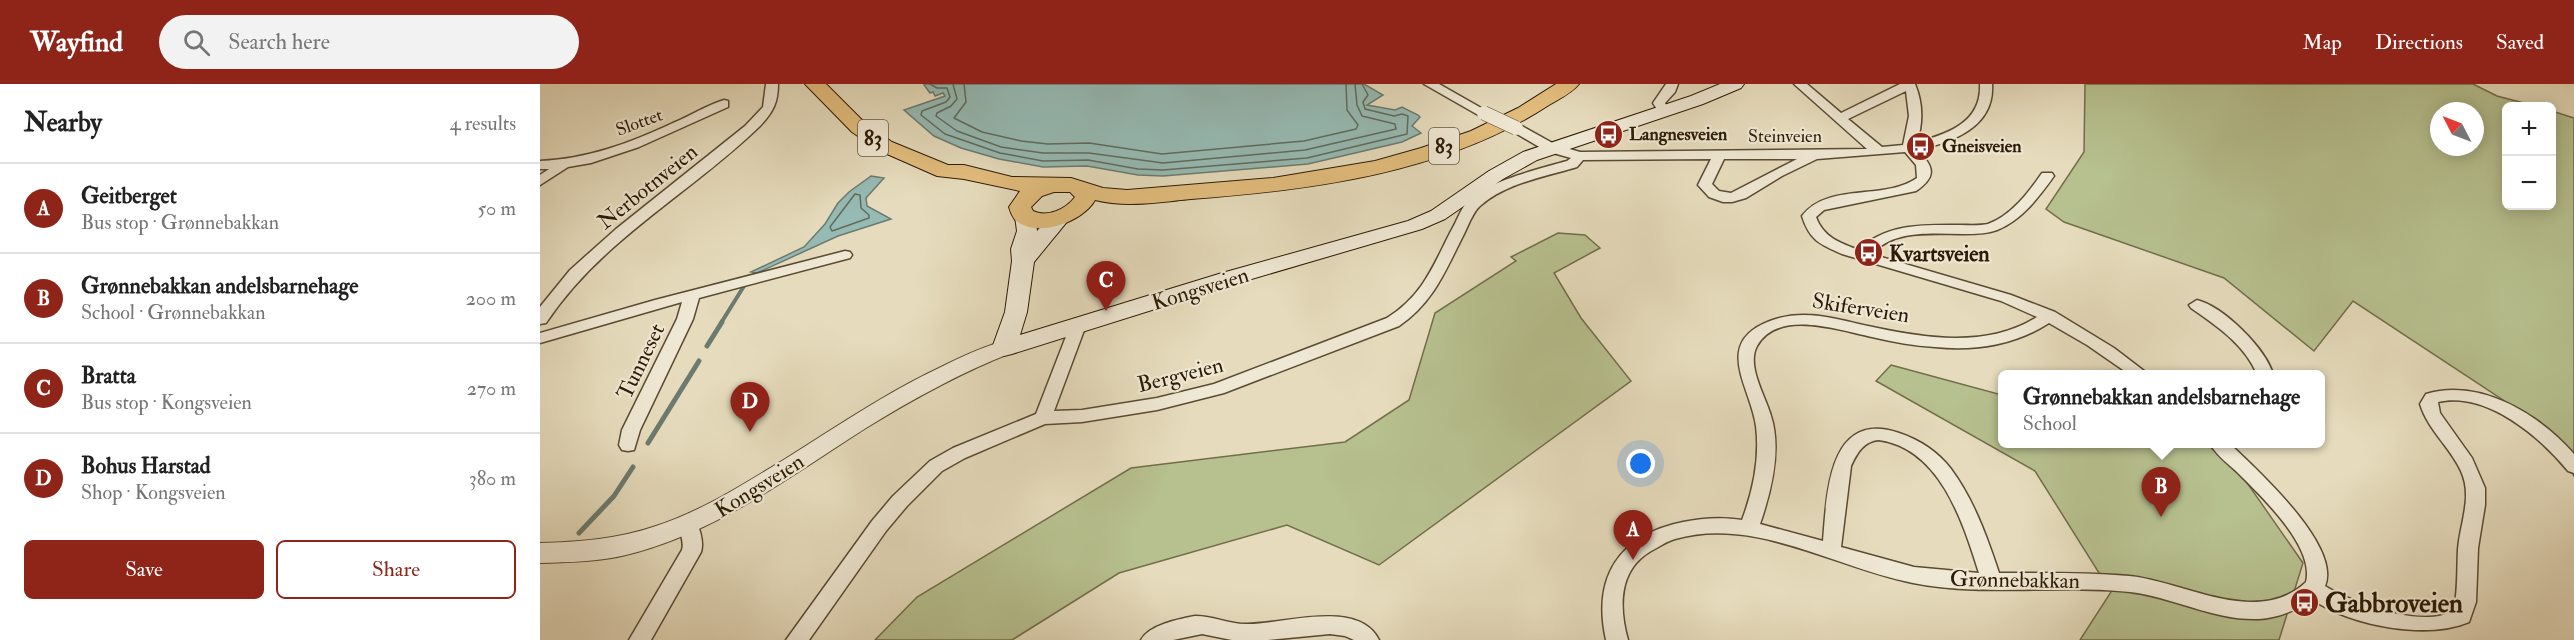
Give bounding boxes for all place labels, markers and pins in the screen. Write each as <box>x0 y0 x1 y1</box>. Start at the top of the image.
bus stop icon: Langnesveien <box>1592 118 1624 150</box>
place label: Langnesveien <box>1629 123 1728 146</box>
bus stop icon: Gneisveien <box>1905 130 1937 162</box>
place label: Gneisveien <box>1942 135 2022 158</box>
bus stop icon: Kvartsveien <box>1852 237 1884 269</box>
place label: Kvartsveien <box>1889 240 1990 268</box>
pin: C <box>1086 262 1126 311</box>
pin: D <box>730 382 770 432</box>
pin: B <box>2142 468 2180 517</box>
pin: A <box>1614 510 1652 560</box>
bus stop icon: Gabbroveien <box>2288 587 2320 619</box>
place label: Gabbroveien <box>2325 587 2463 620</box>

